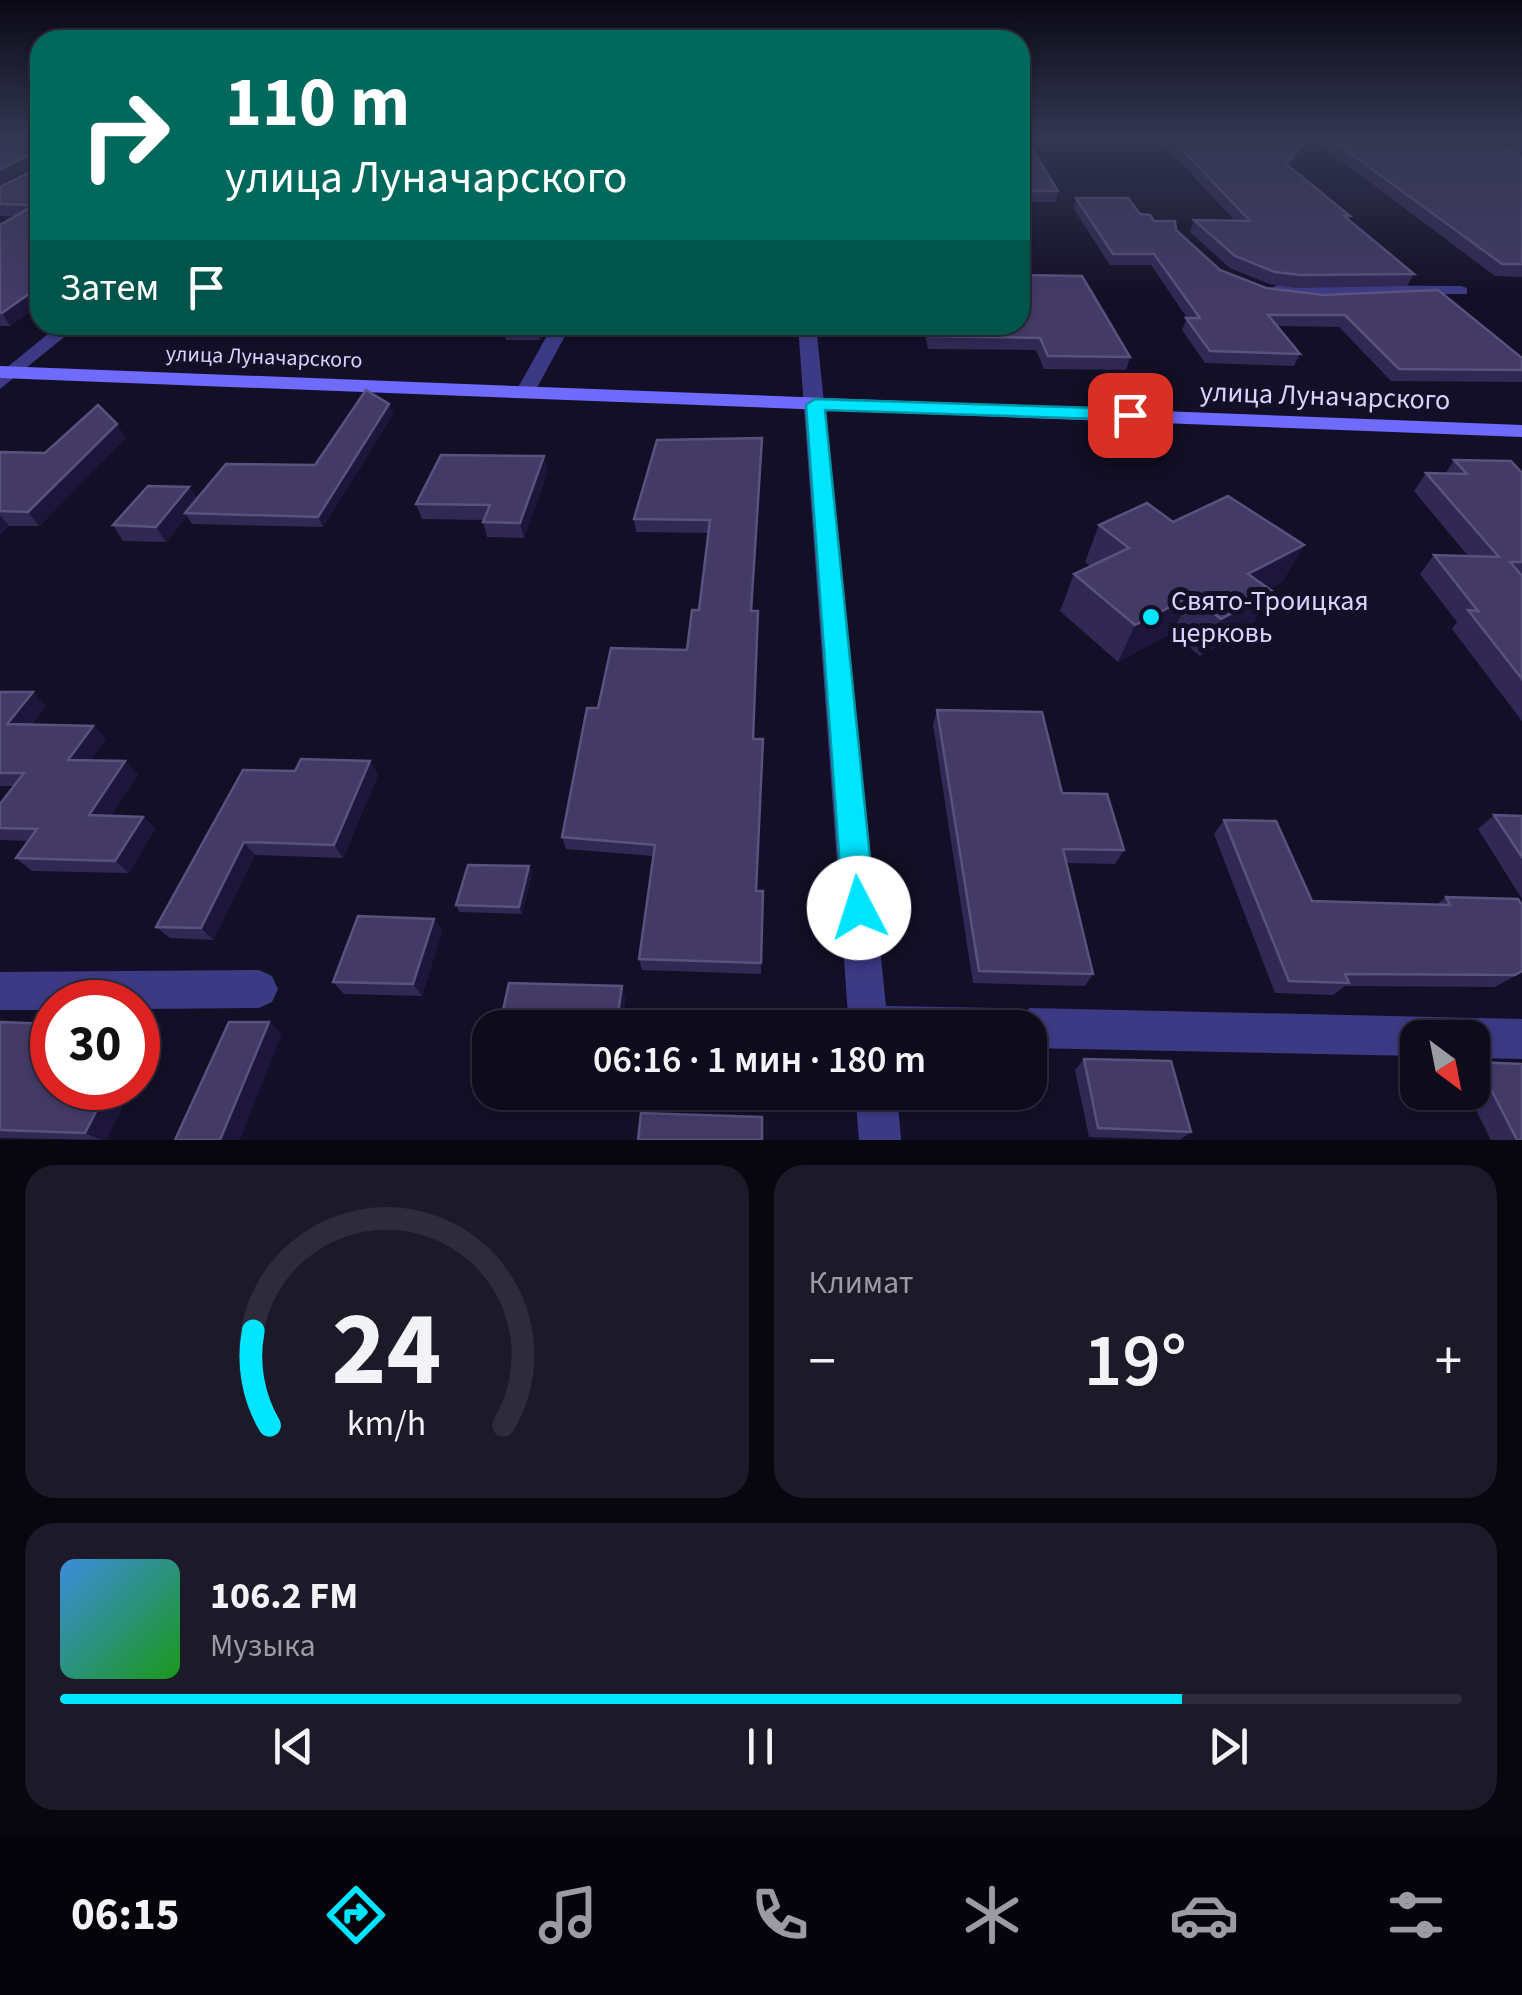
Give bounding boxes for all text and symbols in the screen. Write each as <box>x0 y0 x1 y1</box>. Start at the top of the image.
text: 110 m <box>225 53 410 153</box>
icon: right <box>60 70 190 200</box>
text: улица Луначарского <box>225 146 627 210</box>
icon: arrive <box>179 260 234 315</box>
text: Затем <box>60 261 159 315</box>
street label: улица Луначарского <box>165 338 363 376</box>
street label: улица Луначарского <box>1199 372 1451 420</box>
pin <box>1088 373 1173 458</box>
icon: arrive <box>1103 388 1158 443</box>
place label: Свято-Троицкая церковь <box>1171 581 1369 653</box>
marker: Свято-Троицкая церковь <box>1140 606 1162 628</box>
position arrow <box>807 856 911 960</box>
speed limit sign: 30 <box>30 980 160 1110</box>
north arrow <box>1400 1020 1490 1110</box>
map controls <box>1400 1020 1490 1110</box>
text: 06:16 · 1 мин · 180 m <box>593 1033 926 1087</box>
text: Климат <box>809 1260 913 1306</box>
text: 24 <box>332 1277 442 1425</box>
text: 19° <box>1084 1308 1187 1415</box>
text: − <box>809 1323 836 1401</box>
text: + <box>1435 1323 1462 1401</box>
text: km/h <box>347 1398 426 1449</box>
text: 106.2 FM <box>210 1569 358 1623</box>
text: Музыка <box>210 1623 316 1669</box>
icon: previous <box>266 1719 321 1774</box>
icon: pause <box>733 1719 788 1774</box>
icon: next <box>1201 1719 1256 1774</box>
icon: directions <box>321 1880 391 1950</box>
icon: music <box>533 1880 603 1950</box>
icon: phone <box>745 1880 815 1950</box>
icon: climate <box>957 1880 1027 1950</box>
icon: car <box>1169 1880 1239 1950</box>
icon: filters <box>1381 1880 1451 1950</box>
text: 06:15 <box>71 1883 180 1947</box>

